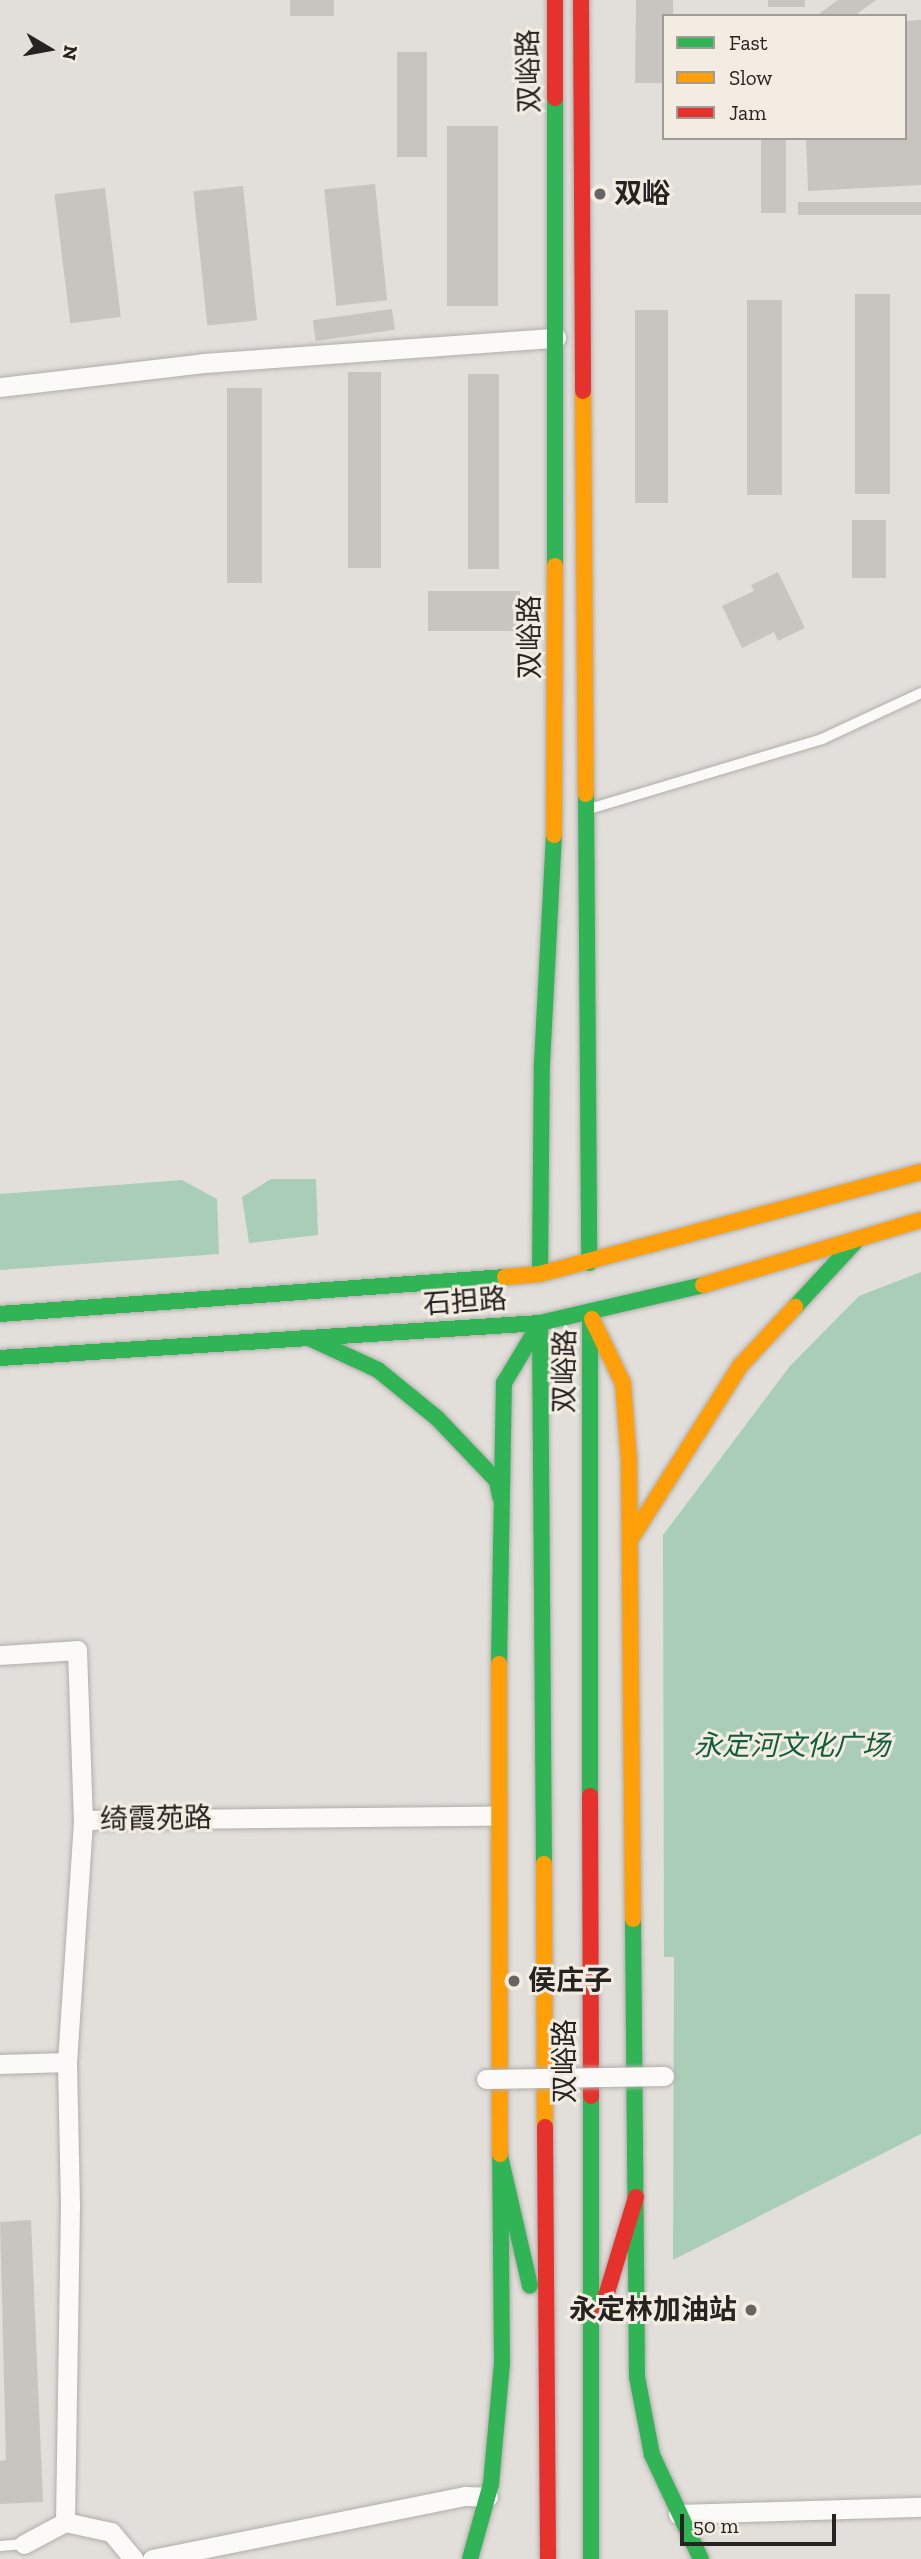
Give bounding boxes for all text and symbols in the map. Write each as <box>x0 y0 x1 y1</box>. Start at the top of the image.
north arrow <box>14 14 84 84</box>
legend <box>662 14 907 140</box>
street label: 双峪路 <box>511 29 547 113</box>
text: Fast <box>729 30 768 55</box>
text: N <box>58 44 83 62</box>
text: Slow <box>729 65 772 90</box>
text: Jam <box>729 100 766 125</box>
place label: 双峪 <box>614 177 670 211</box>
marker: 双峪 <box>592 186 608 202</box>
street label: 双峪路 <box>513 595 547 679</box>
street label: 石担路 <box>422 1282 508 1322</box>
street label: 双峪路 <box>547 1329 583 1413</box>
park label: 永定河文化广场 <box>694 1729 890 1763</box>
street label: 绮霞苑路 <box>100 1801 212 1837</box>
place label: 侯庄子 <box>528 1964 612 1998</box>
marker: 侯庄子 <box>506 1973 522 1989</box>
street label: 双峪路 <box>548 2019 582 2103</box>
place label: 永定林加油站 <box>569 2293 737 2327</box>
marker: 永定林加油站 <box>743 2302 759 2318</box>
scale bar <box>683 2500 839 2544</box>
text: 50 m <box>693 2513 739 2538</box>

